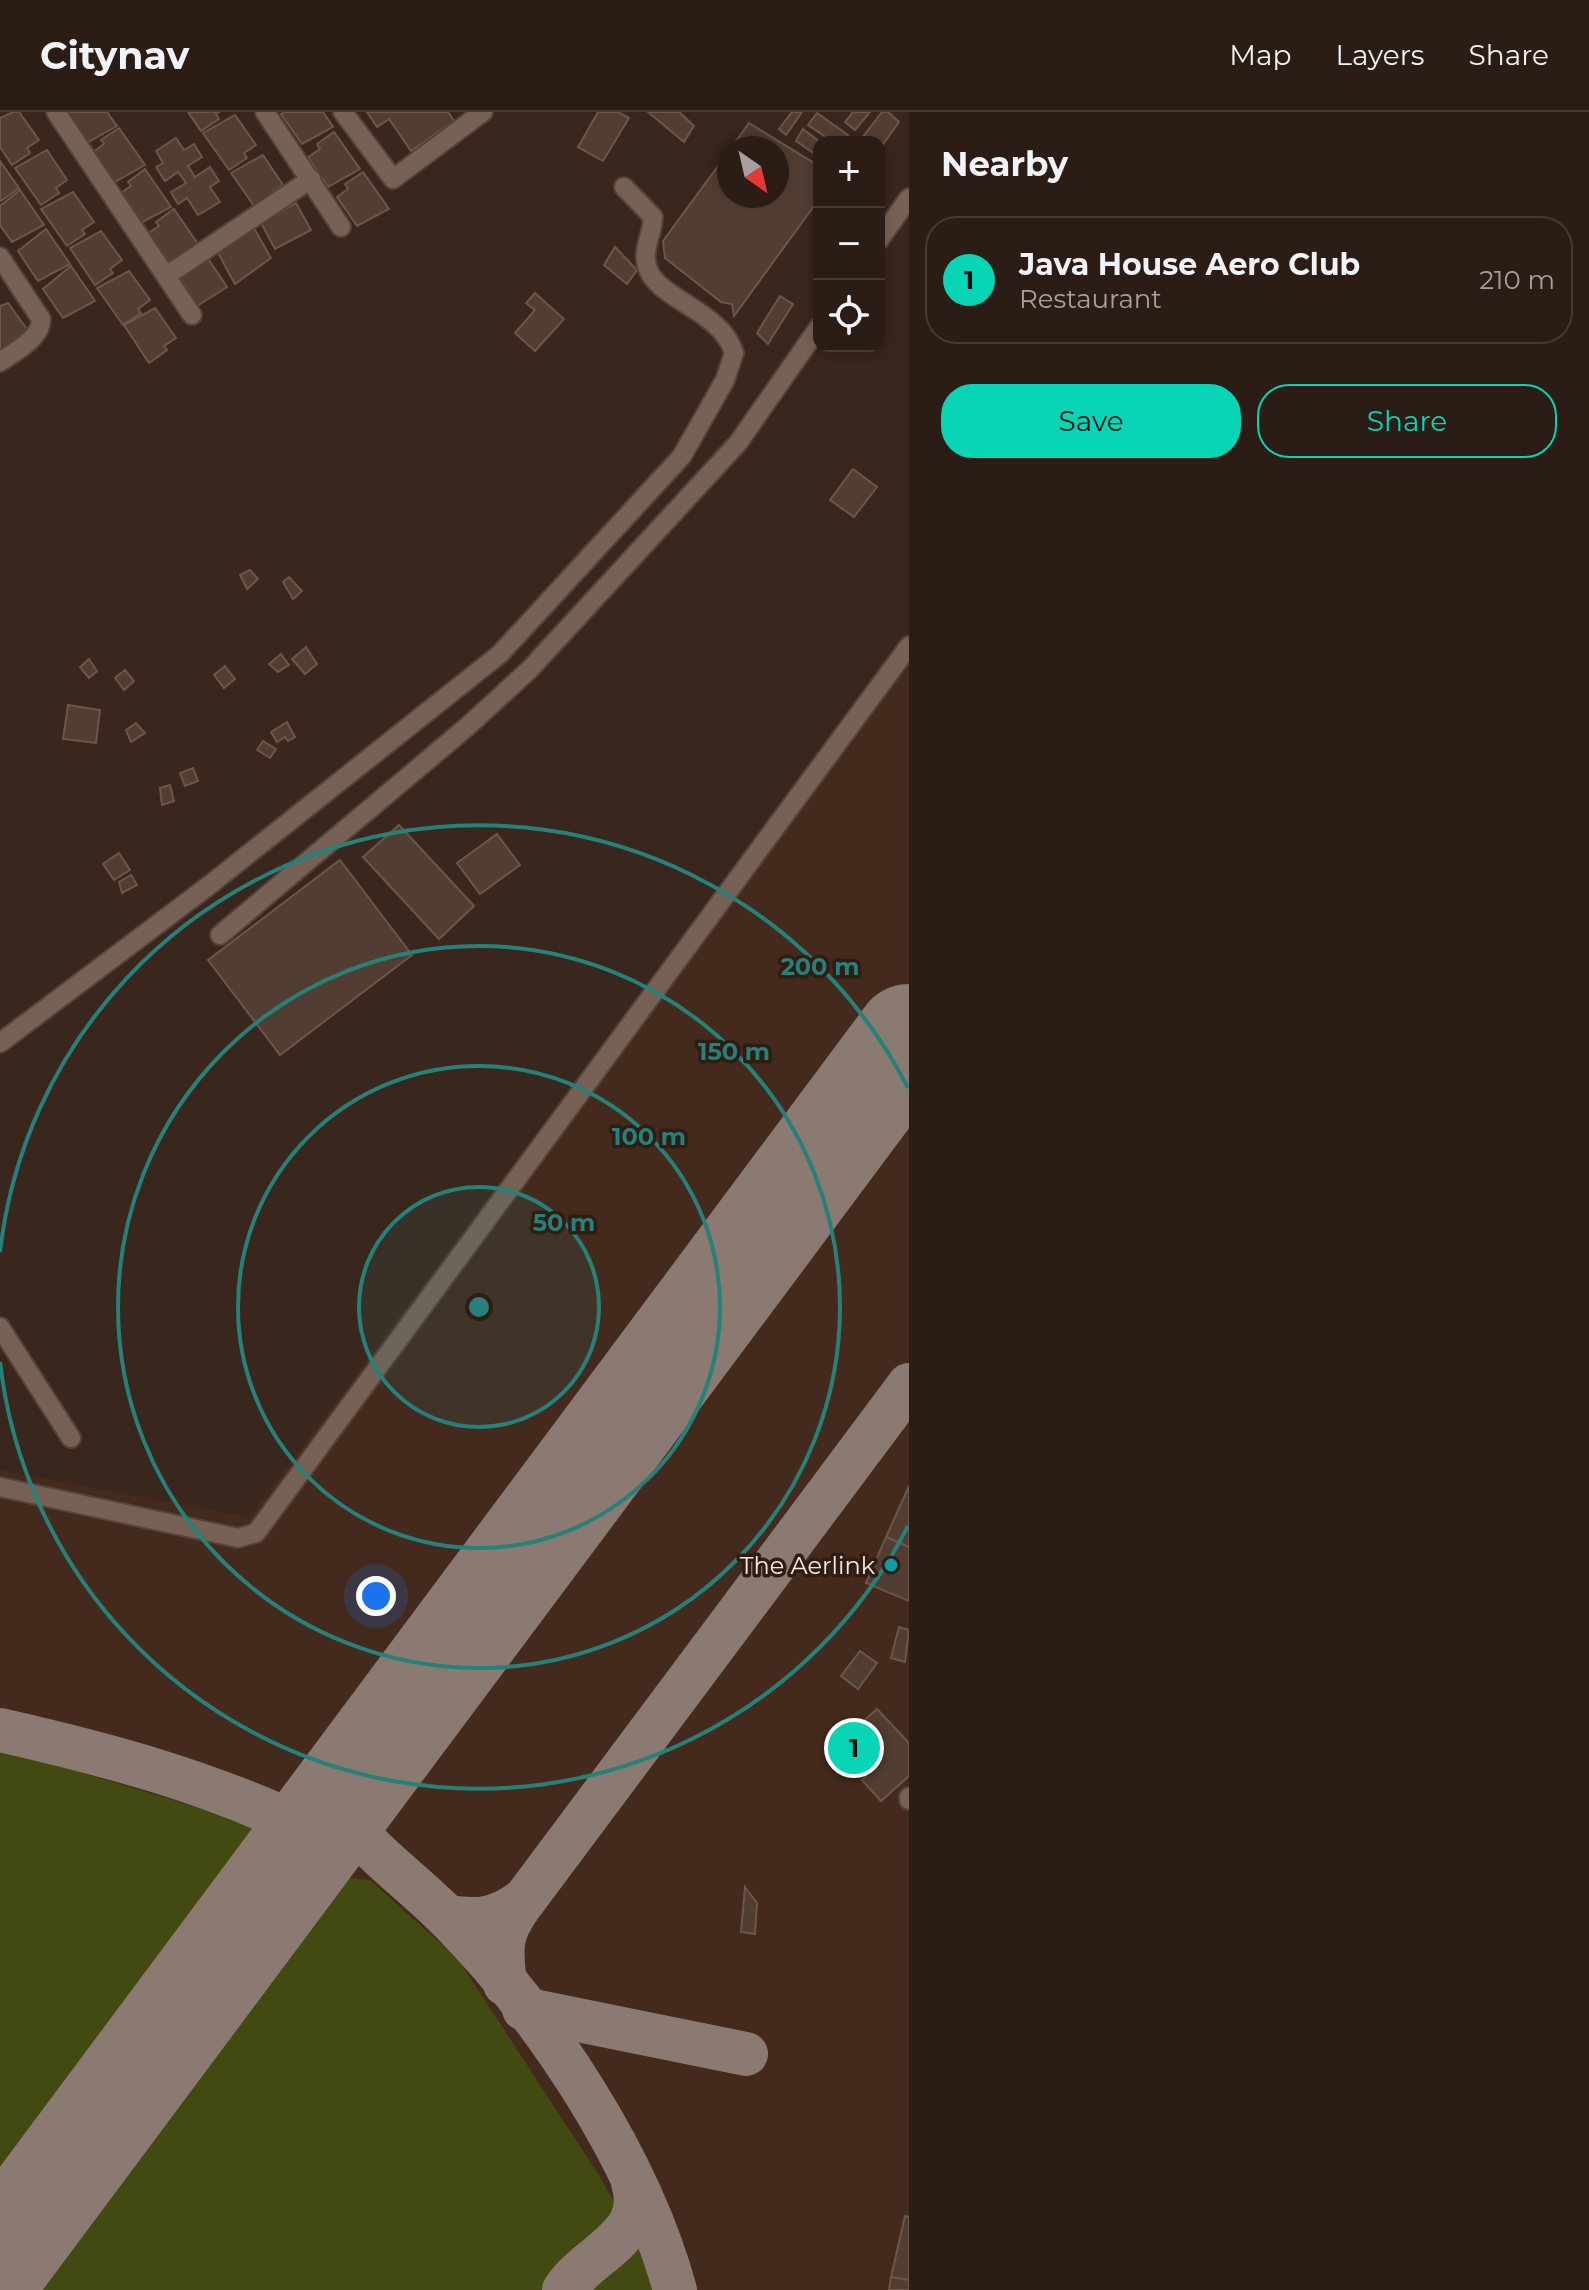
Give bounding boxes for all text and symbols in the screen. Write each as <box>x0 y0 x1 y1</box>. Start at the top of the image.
text: Citynav <box>40 32 189 79</box>
text: Map <box>1229 38 1292 72</box>
text: Layers <box>1336 38 1425 72</box>
text: Share <box>1469 38 1549 72</box>
north arrow <box>717 136 789 208</box>
map controls <box>813 136 885 352</box>
button: + <box>813 136 885 208</box>
text: Nearby <box>941 143 1068 185</box>
button: − <box>813 208 885 280</box>
text: Java House Aero Club <box>1019 246 1360 283</box>
text: 1 <box>964 264 974 296</box>
text: 210 m <box>1479 264 1555 296</box>
button: locate <box>813 280 885 352</box>
text: Restaurant <box>1019 283 1162 315</box>
button: Save <box>941 384 1241 458</box>
button: Share <box>1257 384 1557 458</box>
text: 200 m <box>781 952 859 981</box>
text: 150 m <box>698 1037 770 1066</box>
text: 100 m <box>612 1122 686 1151</box>
text: 50 m <box>533 1208 595 1237</box>
centre of rings <box>465 1293 493 1321</box>
place label: The Aerlink <box>740 1551 876 1580</box>
marker: The Aerlink <box>882 1556 900 1574</box>
your location <box>356 1576 396 1616</box>
pin: 1 <box>828 1718 880 1778</box>

